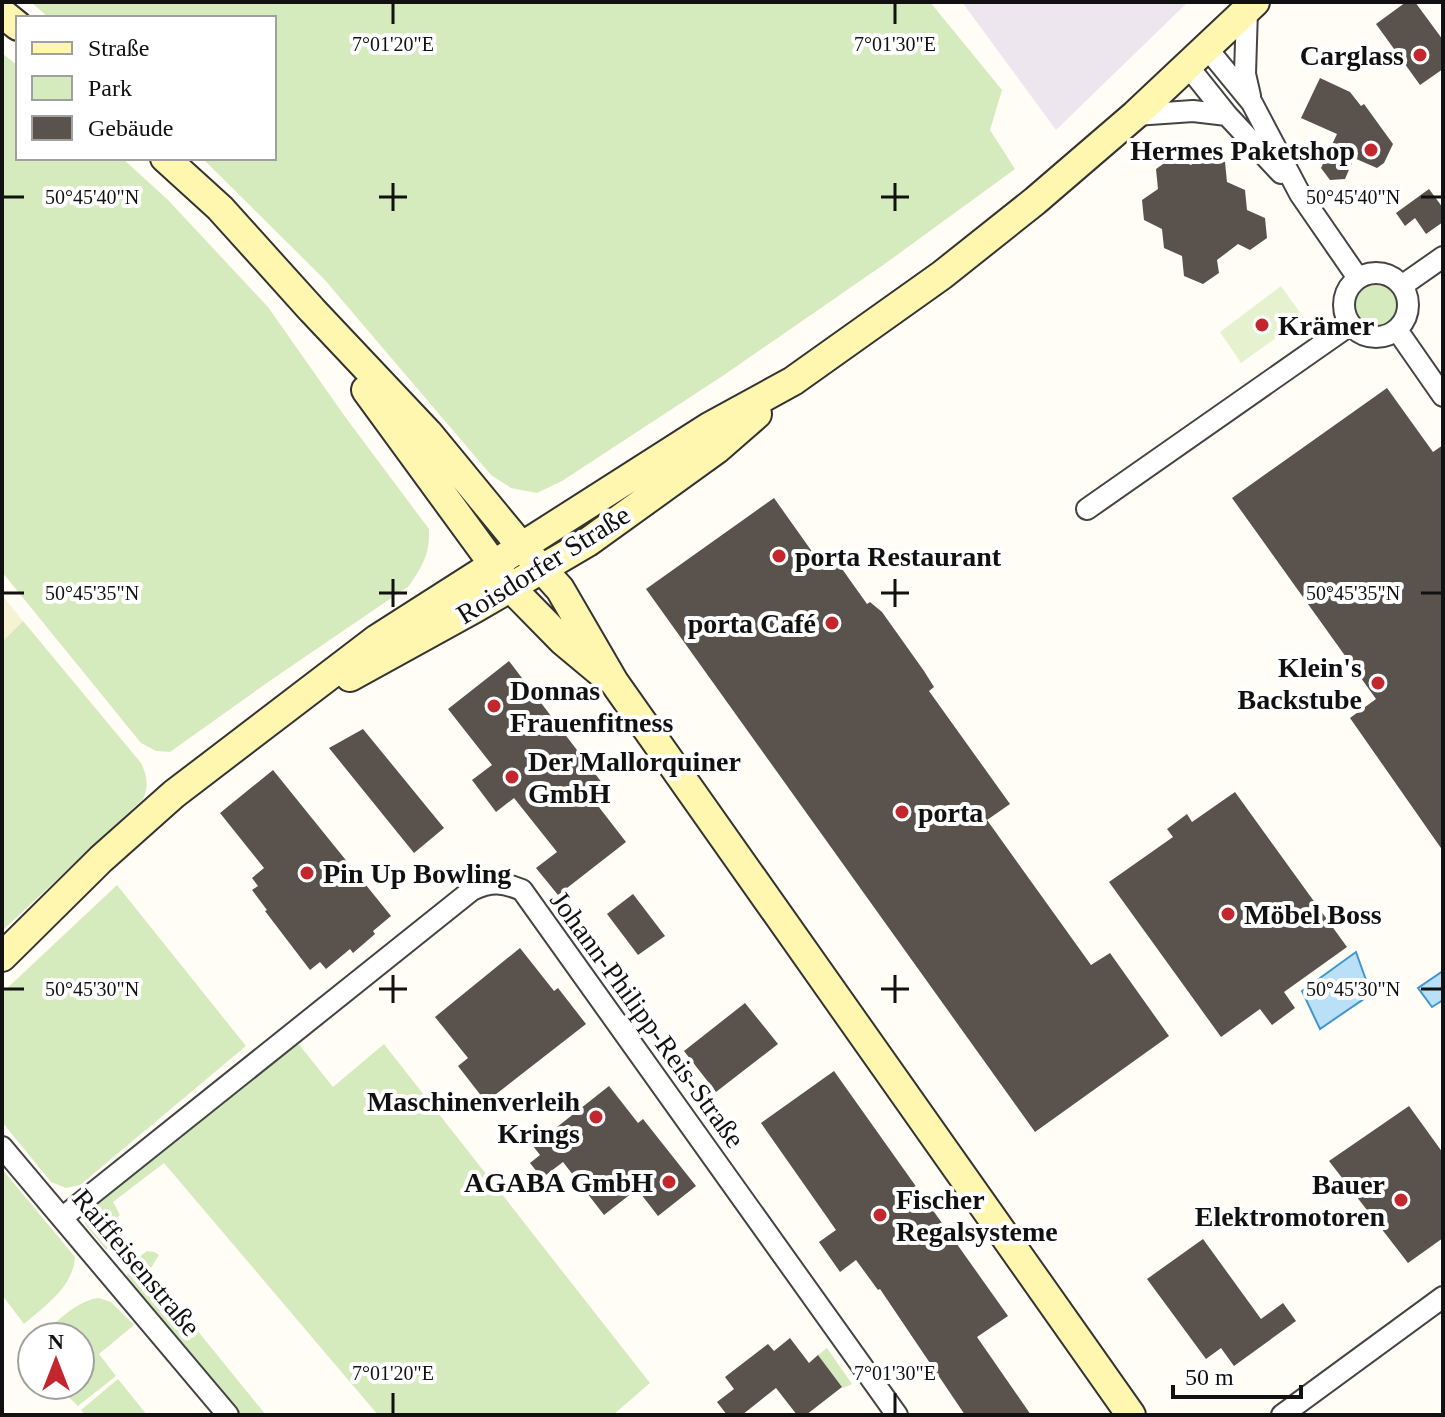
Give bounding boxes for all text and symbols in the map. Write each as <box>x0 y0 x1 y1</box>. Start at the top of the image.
legend <box>16 16 276 160</box>
text: 7°01'20"E <box>352 33 434 55</box>
text: 7°01'30"E <box>854 33 936 55</box>
text: Straße <box>88 35 149 61</box>
place label: Carglass <box>1300 40 1404 71</box>
marker: Carglass <box>1411 46 1429 64</box>
text: Park <box>88 75 132 101</box>
text: Gebäude <box>88 115 173 141</box>
place label: Hermes Paketshop <box>1130 135 1355 166</box>
marker: Hermes Paketshop <box>1362 141 1380 159</box>
text: 50°45'40"N <box>45 186 139 208</box>
text: 50°45'40"N <box>1306 186 1400 208</box>
place label: Krämer <box>1278 310 1374 341</box>
marker: Krämer <box>1253 316 1271 334</box>
street label: Roisdorfer Straße <box>451 499 636 630</box>
place label: porta Restaurant <box>795 541 1002 572</box>
marker: porta Restaurant <box>770 547 788 565</box>
text: 50°45'35"N <box>45 582 139 604</box>
text: 50°45'35"N <box>1306 582 1400 604</box>
place label: porta Café <box>688 608 816 639</box>
marker: porta Café <box>823 614 841 632</box>
place label: Klein's Backstube <box>1238 652 1362 715</box>
marker: Klein's Backstube <box>1369 674 1387 692</box>
place label: Donnas Frauenfitness <box>510 675 673 738</box>
marker: Donnas Frauenfitness <box>485 697 503 715</box>
place label: Der Mallorquiner GmbH <box>528 746 741 809</box>
marker: Der Mallorquiner GmbH <box>503 768 521 786</box>
place label: porta <box>918 797 983 828</box>
marker: porta <box>893 803 911 821</box>
place label: Pin Up Bowling <box>323 858 511 889</box>
marker: Pin Up Bowling <box>298 864 316 882</box>
street label: Johann-Philipp-Reis-Straße <box>544 885 751 1154</box>
place label: Möbel Boss <box>1244 899 1382 930</box>
marker: Möbel Boss <box>1219 905 1237 923</box>
text: 50°45'30"N <box>45 978 139 1000</box>
text: 50°45'30"N <box>1306 978 1400 1000</box>
place label: Maschinenverleih Krings <box>367 1086 580 1149</box>
marker: Maschinenverleih Krings <box>587 1108 605 1126</box>
place label: AGABA GmbH <box>464 1167 653 1198</box>
place label: Bauer Elektromotoren <box>1195 1169 1385 1232</box>
marker: AGABA GmbH <box>660 1173 678 1191</box>
street label: Raiffeisenstraße <box>66 1183 207 1342</box>
place label: Fischer Regalsysteme <box>896 1184 1058 1247</box>
marker: Bauer Elektromotoren <box>1392 1191 1410 1209</box>
marker: Fischer Regalsysteme <box>871 1206 889 1224</box>
north arrow <box>16 1321 96 1401</box>
text: N <box>48 1329 64 1354</box>
scale bar <box>1173 1349 1301 1399</box>
text: 7°01'20"E <box>352 1362 434 1384</box>
text: 7°01'30"E <box>854 1362 936 1384</box>
text: 50 m <box>1185 1364 1234 1390</box>

